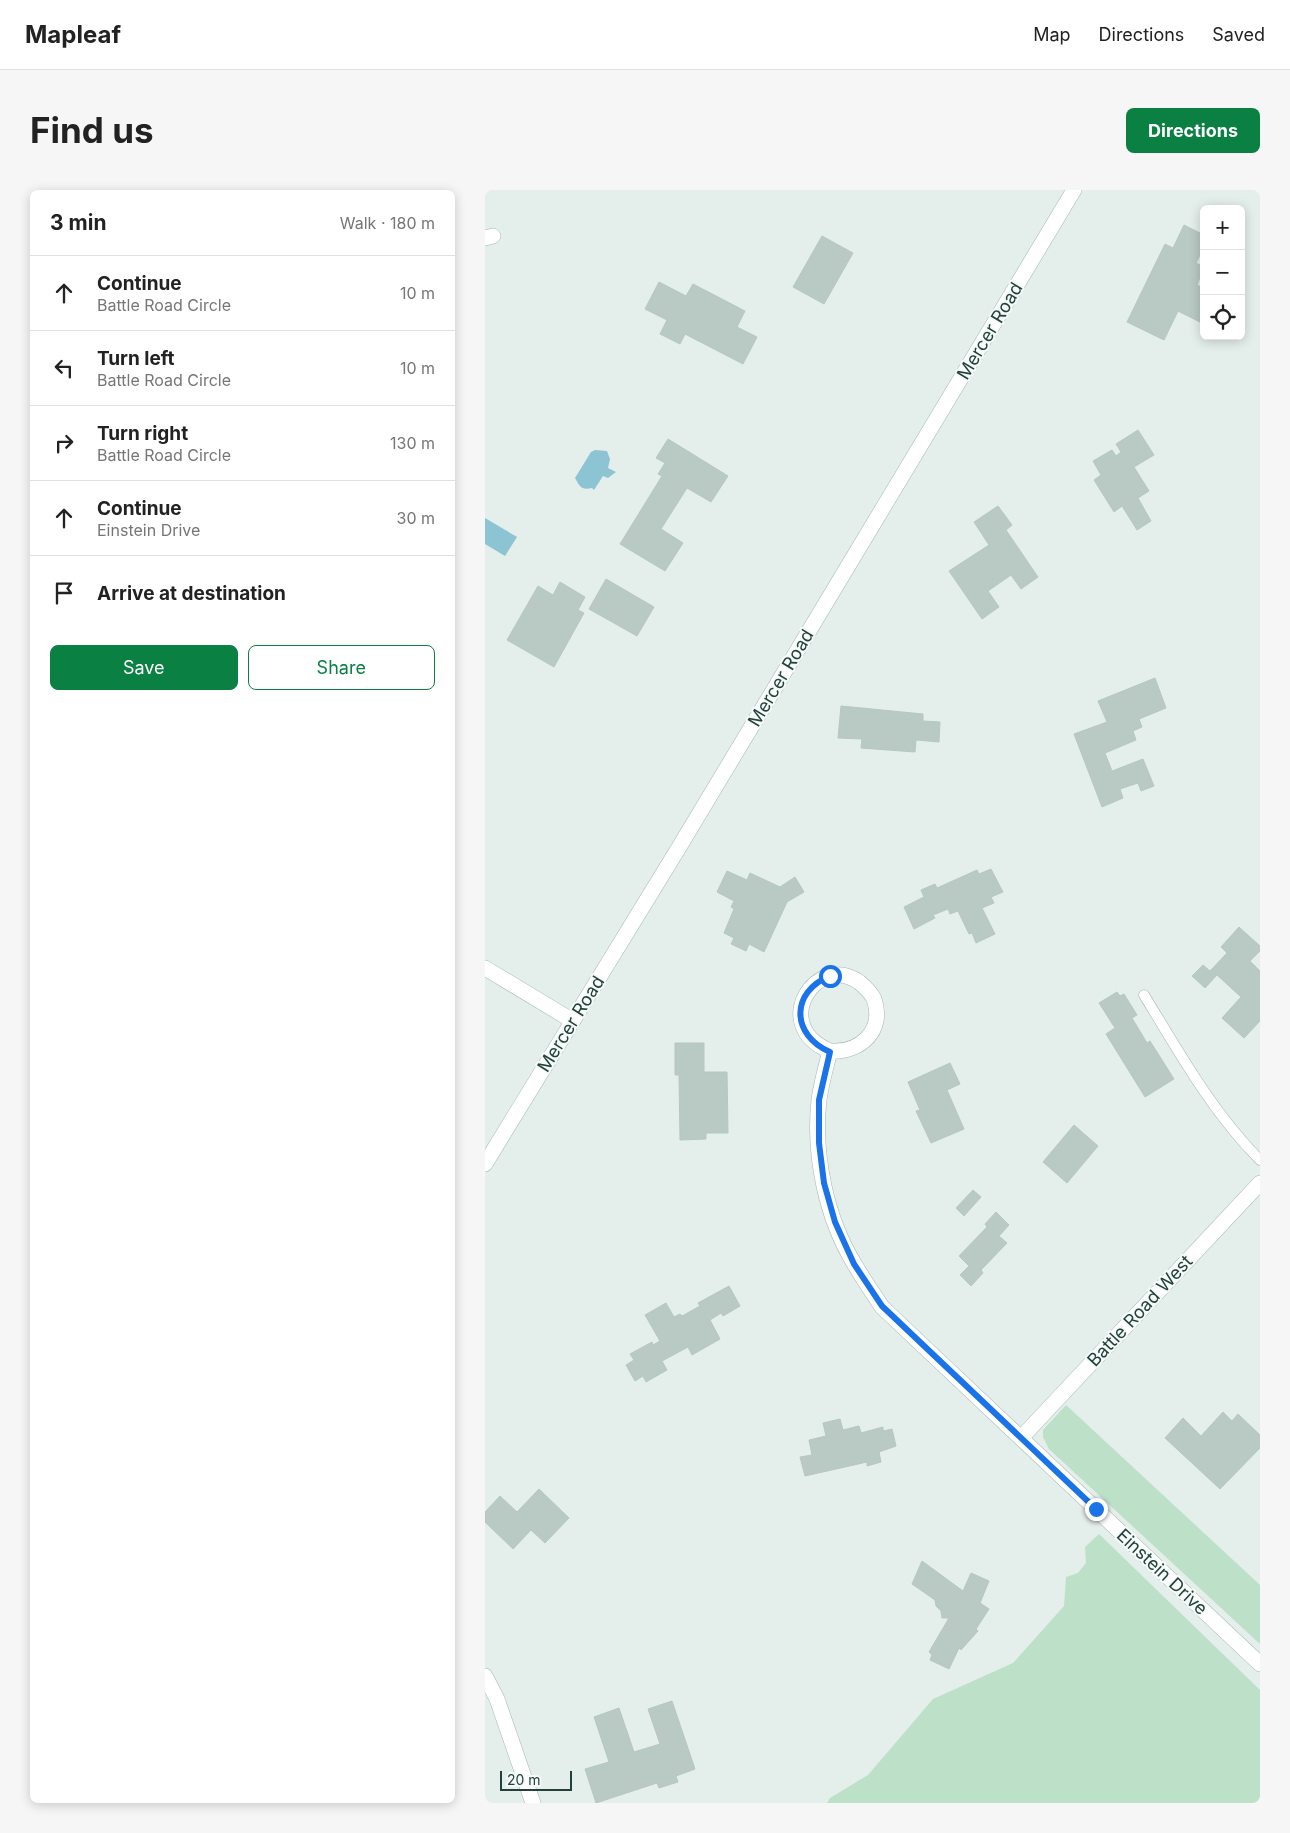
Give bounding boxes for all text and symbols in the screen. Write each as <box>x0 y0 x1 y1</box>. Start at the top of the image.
text: Mapleaf <box>25 20 121 49</box>
text: Map <box>1033 24 1071 45</box>
text: Directions <box>1099 24 1184 45</box>
text: Saved <box>1212 24 1265 45</box>
button: Directions <box>1126 108 1260 153</box>
text: Find us <box>30 109 154 151</box>
map controls <box>1200 205 1245 340</box>
button: + <box>1200 205 1245 250</box>
text: 3 min <box>50 210 106 235</box>
text: Walk · 180 m <box>340 213 435 233</box>
button: − <box>1200 250 1245 295</box>
text: Continue <box>97 272 182 295</box>
icon: ahead <box>50 279 78 307</box>
street label: Mercer Road <box>952 279 1027 383</box>
text: 10 m <box>400 283 435 303</box>
text: Battle Road Circle <box>97 295 231 315</box>
button: locate <box>1200 295 1245 340</box>
text: Turn left <box>97 347 175 370</box>
icon: left <box>50 354 78 382</box>
text: 10 m <box>400 358 435 378</box>
text: Battle Road Circle <box>97 370 231 390</box>
text: Turn right <box>97 422 188 445</box>
icon: right <box>50 429 78 457</box>
text: 130 m <box>390 433 435 453</box>
text: Battle Road Circle <box>97 445 231 465</box>
text: Continue <box>97 497 182 520</box>
icon: ahead <box>50 504 78 532</box>
text: 30 m <box>397 508 435 528</box>
text: Einstein Drive <box>97 520 200 540</box>
icon: arrive <box>50 579 78 607</box>
text: Arrive at destination <box>97 582 286 605</box>
street label: Mercer Road <box>743 626 818 730</box>
button: Save <box>50 645 238 690</box>
button: Share <box>248 645 435 690</box>
route start <box>819 965 842 988</box>
street label: Mercer Road <box>533 972 608 1076</box>
street label: Battle Road West <box>1083 1251 1197 1371</box>
route end <box>1085 1498 1108 1521</box>
street label: Einstein Drive <box>1113 1524 1212 1619</box>
scale bar <box>500 1768 573 1791</box>
text: 20 m <box>507 1771 541 1788</box>

